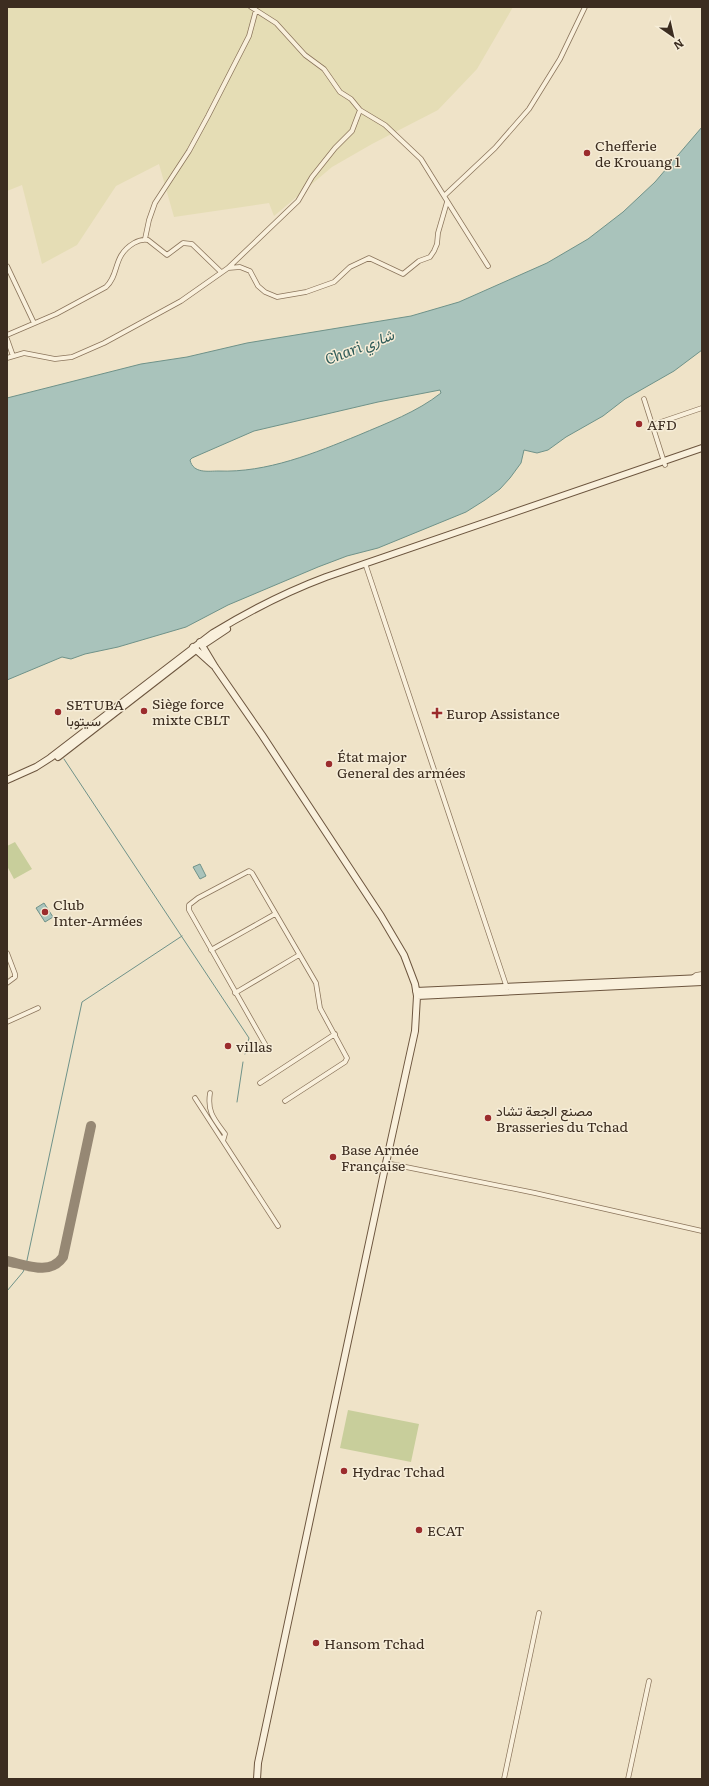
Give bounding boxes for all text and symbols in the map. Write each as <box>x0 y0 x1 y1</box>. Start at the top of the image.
north arrow <box>653 16 693 56</box>
text: N <box>671 36 687 54</box>
place label: Chefferie de Krouang 1 <box>595 135 681 171</box>
marker: Chefferie de Krouang 1 <box>582 148 592 158</box>
water label: Chari شاري <box>321 322 399 372</box>
place label: AFD <box>647 414 677 434</box>
marker: AFD <box>634 419 644 429</box>
place label: Siège force mixte CBLT <box>152 693 230 729</box>
place label: SETUBA سيتوبا <box>66 694 125 730</box>
place label: Europ Assistance <box>446 703 560 723</box>
marker: Siège force mixte CBLT <box>139 706 149 716</box>
marker: SETUBA سيتوبا <box>53 707 63 717</box>
marker: Europ Assistance <box>431 707 443 719</box>
place label: État major General des armées <box>337 746 465 782</box>
marker: État major General des armées <box>324 759 334 769</box>
place label: Club Inter-Armées <box>53 894 142 930</box>
marker: Club Inter-Armées <box>40 907 50 917</box>
place label: villas <box>236 1036 272 1056</box>
marker: villas <box>223 1041 233 1051</box>
place label: مصنع الجعة تشاد Brasseries du Tchad <box>496 1100 629 1136</box>
marker: مصنع الجعة تشاد Brasseries du Tchad <box>483 1113 493 1123</box>
place label: Base Armée Française <box>341 1139 419 1175</box>
marker: Base Armée Française <box>328 1152 338 1162</box>
place label: Hydrac Tchad <box>352 1461 445 1481</box>
marker: Hydrac Tchad <box>339 1466 349 1476</box>
place label: ECAT <box>427 1520 465 1540</box>
marker: ECAT <box>414 1525 424 1535</box>
place label: Hansom Tchad <box>324 1633 425 1653</box>
marker: Hansom Tchad <box>311 1638 321 1648</box>

